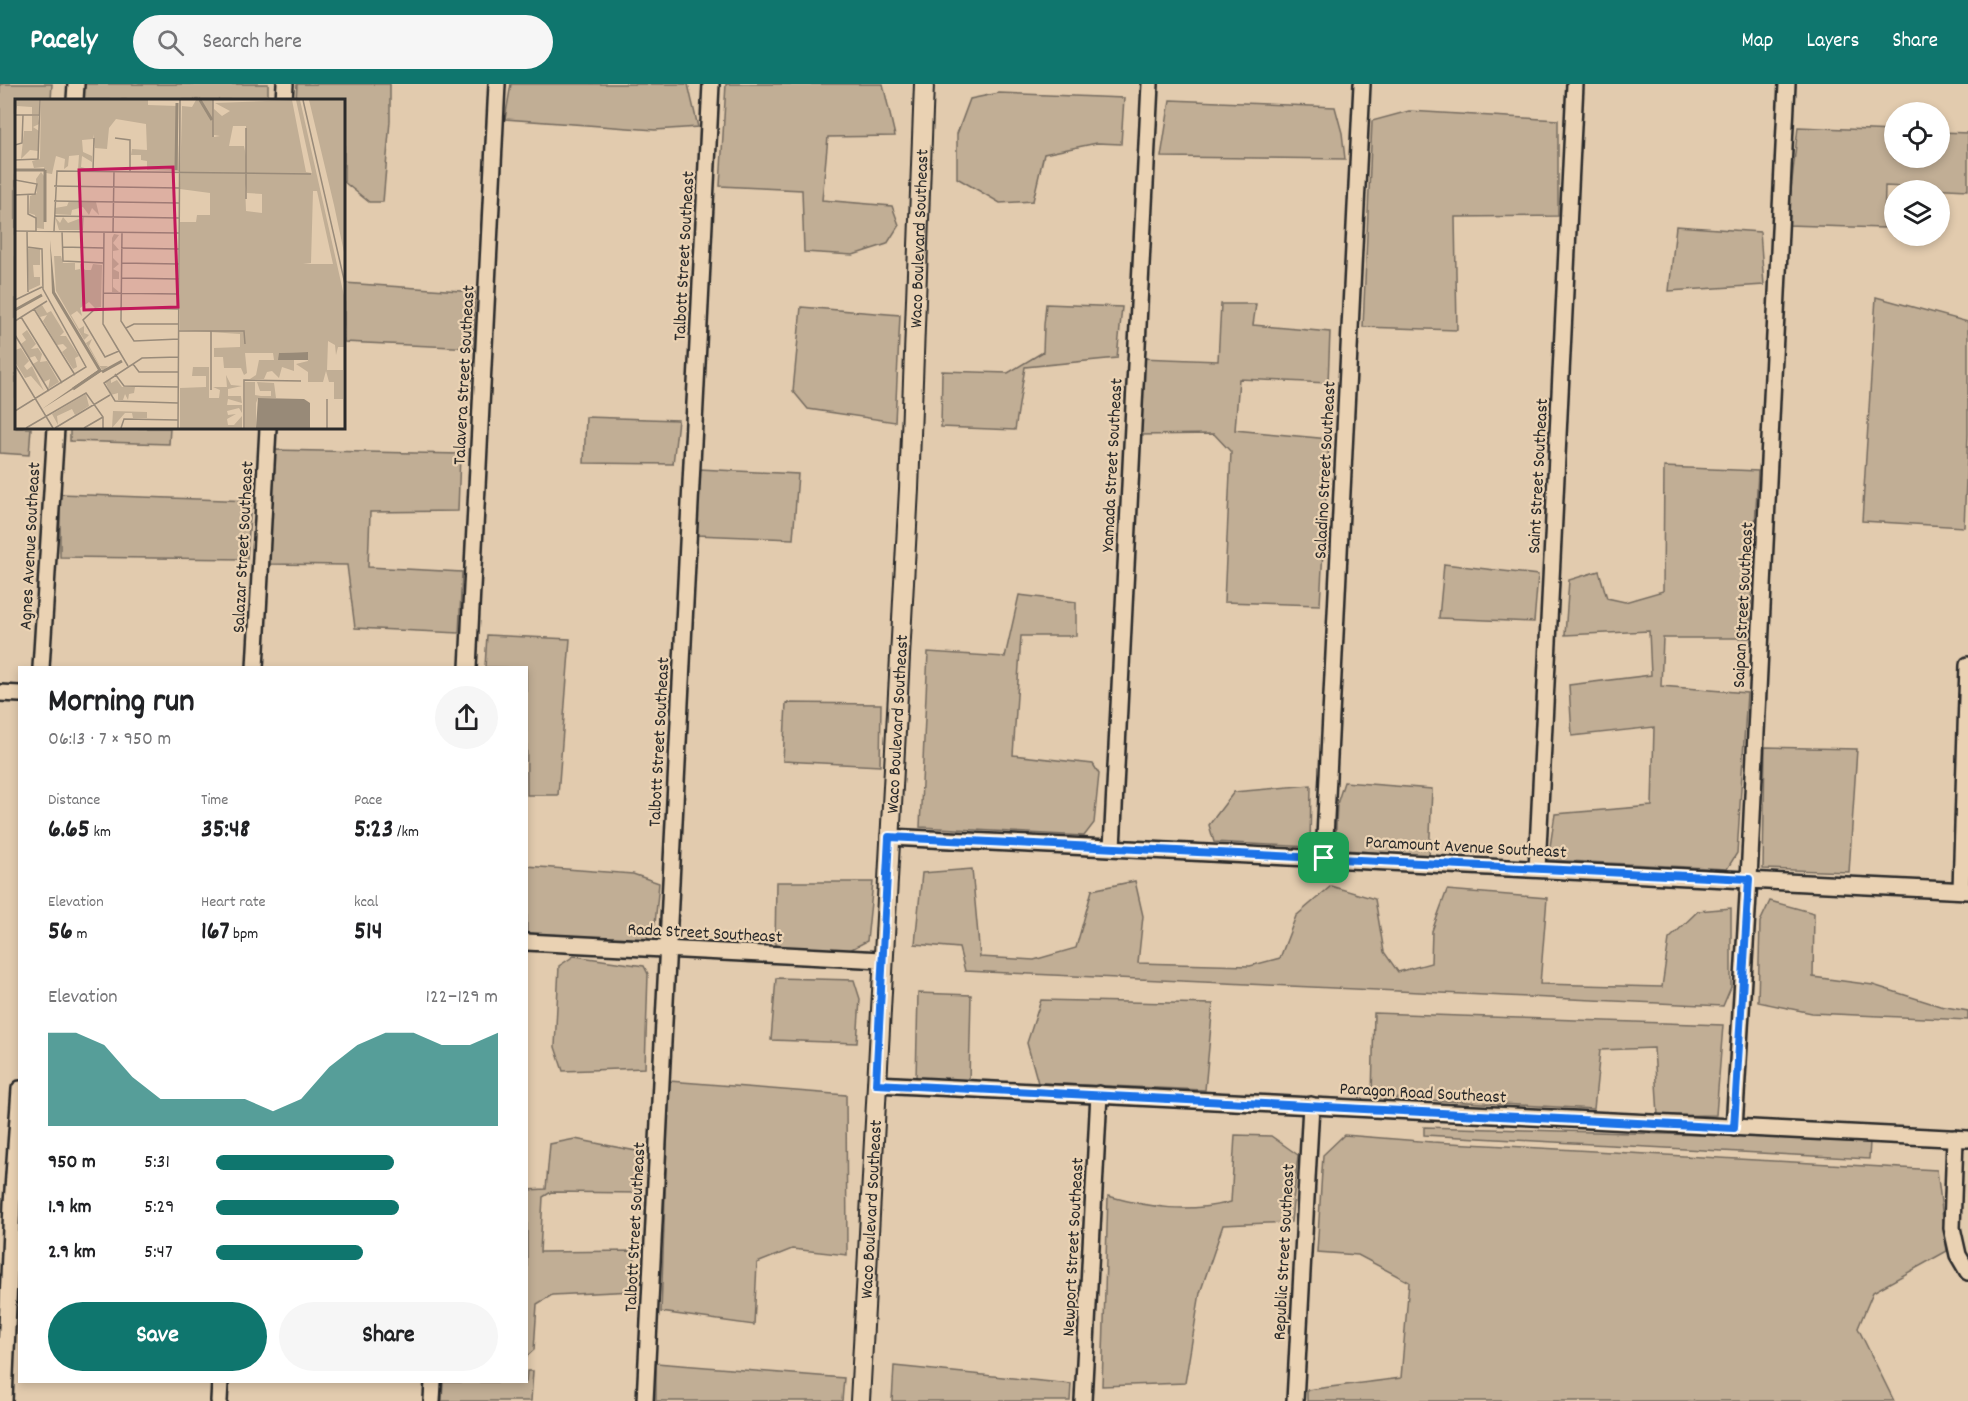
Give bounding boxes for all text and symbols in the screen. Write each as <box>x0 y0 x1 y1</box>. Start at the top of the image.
search box <box>133 15 553 69</box>
text: Pacely <box>30 22 97 62</box>
icon: search <box>154 26 187 59</box>
text: Search here <box>202 27 302 58</box>
text: Map <box>1742 27 1773 57</box>
text: Layers <box>1806 27 1859 57</box>
text: Share <box>1892 27 1938 57</box>
inset map <box>15 99 345 429</box>
map controls <box>1884 102 1950 246</box>
button: locate <box>1884 102 1950 168</box>
street label: Waco Boulevard Southeast <box>905 148 937 329</box>
street label: Talbott Street Southeast <box>669 170 702 342</box>
button: layers <box>1884 180 1950 246</box>
street label: Talavera Street Southeast <box>448 284 483 466</box>
street label: Yamada Street Southeast <box>1096 377 1131 553</box>
street label: Saladino Street Southeast <box>1309 380 1344 560</box>
street label: Saint Street Southeast <box>1523 397 1556 555</box>
street label: Salazar Street Southeast <box>228 460 262 634</box>
street label: Agnes Avenue Southeast <box>15 461 48 631</box>
street label: Saipan Street Southeast <box>1728 521 1761 689</box>
street label: Waco Boulevard Southeast <box>882 634 916 814</box>
street label: Talbott Street Southeast <box>644 656 677 828</box>
text: Morning run <box>48 680 195 727</box>
button: share <box>435 686 498 749</box>
text: 06:13 · 7 × 950 m <box>48 726 171 754</box>
text: Distance <box>48 789 100 812</box>
text: Time <box>201 789 228 812</box>
text: Pace <box>354 789 382 812</box>
text: 6.65 <box>48 812 90 849</box>
text: 35:48 <box>201 812 250 849</box>
text: 5:23 <box>354 812 393 849</box>
text: km <box>90 821 111 844</box>
text: /km <box>393 821 419 844</box>
street label: Paramount Avenue Southeast <box>1365 831 1567 866</box>
pin <box>1298 832 1349 883</box>
icon: arrive <box>1307 841 1340 874</box>
text: Elevation <box>48 891 104 914</box>
text: Heart rate <box>201 891 266 914</box>
text: kcal <box>354 891 378 914</box>
text: 56 <box>48 914 73 951</box>
text: 167 <box>201 914 229 951</box>
text: 514 <box>354 914 383 951</box>
street label: Rada Street Southeast <box>627 918 783 951</box>
text: m <box>73 923 87 946</box>
text: bpm <box>229 923 258 946</box>
text: Elevation <box>48 984 118 1012</box>
text: 122–129 m <box>426 984 498 1012</box>
street label: Paragon Road Southeast <box>1339 1078 1507 1111</box>
street label: Waco Boulevard Southeast <box>856 1119 890 1300</box>
street label: Talbott Street Southeast <box>620 1141 653 1313</box>
text: 950 m <box>48 1149 96 1177</box>
text: 5:31 <box>144 1149 170 1177</box>
street label: Newport Street Southeast <box>1057 1157 1092 1337</box>
street label: Republic Street Southeast <box>1268 1163 1303 1341</box>
text: 1.9 km <box>48 1194 91 1222</box>
text: 5:29 <box>144 1194 174 1222</box>
text: 2.9 km <box>48 1239 96 1267</box>
text: 5:47 <box>144 1239 173 1267</box>
button: Save <box>48 1302 267 1371</box>
button: Share <box>279 1302 498 1371</box>

